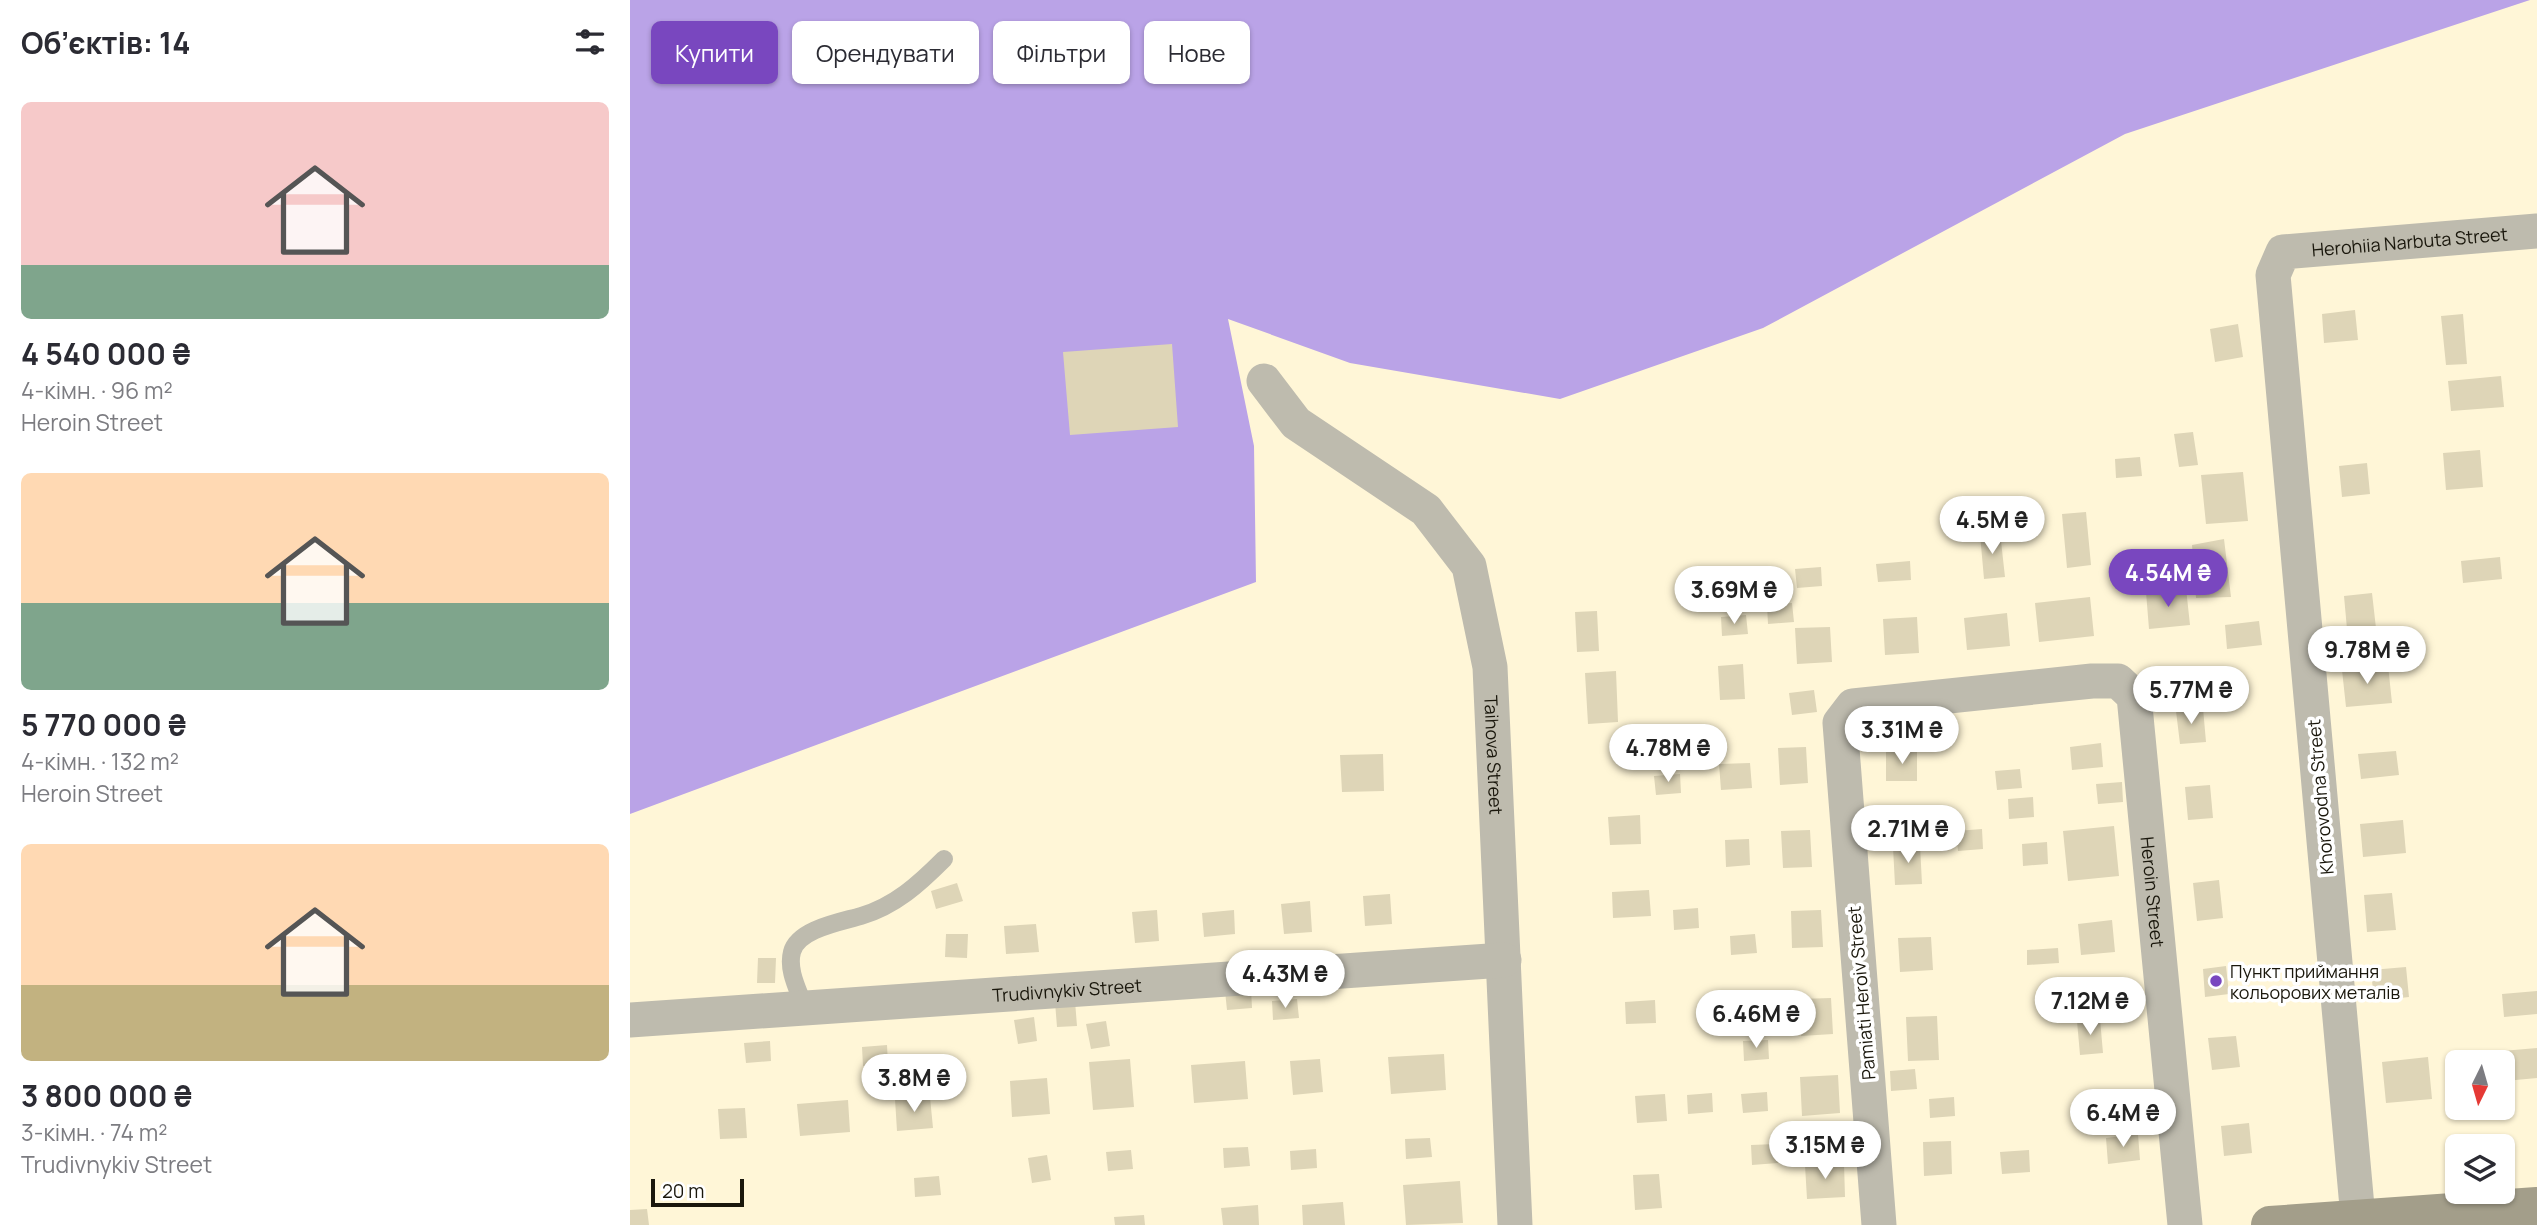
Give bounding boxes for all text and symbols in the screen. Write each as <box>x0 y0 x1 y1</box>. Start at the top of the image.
chip: Купити <box>651 21 778 84</box>
chip: Орендувати <box>792 21 979 84</box>
chip: Фільтри <box>993 21 1130 84</box>
chip: Нове <box>1144 21 1250 84</box>
text: Об’єктів: 14 <box>21 22 190 63</box>
icon: filters <box>571 23 609 61</box>
icon: home <box>252 147 378 273</box>
street label: Herohiia Narbuta Street <box>2311 221 2509 262</box>
text: 4 540 000 ₴ <box>21 333 191 374</box>
text: 4-кімн. · 96 m² <box>21 374 173 406</box>
text: Heroin Street <box>21 406 163 438</box>
pin: 4.5M ₴ <box>1935 496 2049 556</box>
text: 4.5M ₴ <box>1956 503 2028 535</box>
icon: home <box>252 518 378 644</box>
pin: 4.54M ₴ <box>2103 550 2233 609</box>
text: 4.54M ₴ <box>2125 556 2211 588</box>
pin: 3.69M ₴ <box>1669 566 1799 626</box>
text: 3.69M ₴ <box>1690 573 1778 605</box>
pin: 9.78M ₴ <box>2302 626 2432 686</box>
text: 9.78M ₴ <box>2324 633 2410 665</box>
pin: 5.77M ₴ <box>2126 666 2256 726</box>
text: 5.77M ₴ <box>2149 673 2233 705</box>
street label: Taihova Street <box>1479 695 1509 815</box>
text: 5 770 000 ₴ <box>21 704 187 745</box>
pin: 3.31M ₴ <box>1837 706 1967 766</box>
text: 3.31M ₴ <box>1861 713 1943 745</box>
street label: Khorovodna Street <box>2301 718 2339 876</box>
pin: 4.78M ₴ <box>1603 724 1733 784</box>
text: 4.78M ₴ <box>1625 731 1711 763</box>
text: 4-кімн. · 132 m² <box>21 745 179 777</box>
text: Heroin Street <box>21 777 163 809</box>
pin: 2.71M ₴ <box>1843 806 1973 865</box>
text: 2.71M ₴ <box>1867 812 1949 844</box>
street label: Heroin Street <box>2136 835 2170 948</box>
icon: home <box>252 889 378 1015</box>
street label: Pamiati Heroiv Street <box>1841 905 1881 1081</box>
pin: 4.43M ₴ <box>1220 950 1350 1010</box>
text: 4.43M ₴ <box>1242 957 1328 989</box>
place label: Пункт приймання кольорових металів <box>2230 959 2400 1004</box>
street label: Trudivnykiv Street <box>991 973 1142 1007</box>
marker: Пункт приймання кольорових металів <box>2208 973 2224 989</box>
pin: 7.12M ₴ <box>2025 978 2155 1037</box>
text: 7.12M ₴ <box>2051 984 2129 1016</box>
pin: 6.46M ₴ <box>1691 990 1821 1050</box>
text: 6.46M ₴ <box>1712 997 1800 1029</box>
north arrow <box>2445 1050 2515 1120</box>
map controls <box>2445 1050 2515 1204</box>
pin: 3.8M ₴ <box>857 1054 971 1114</box>
text: 3.8M ₴ <box>877 1061 951 1093</box>
text: 3 800 000 ₴ <box>21 1075 192 1116</box>
pin: 6.4M ₴ <box>2066 1090 2180 1149</box>
text: 6.4M ₴ <box>2086 1096 2160 1128</box>
text: 3-кімн. · 74 m² <box>21 1116 167 1148</box>
pin: 3.15M ₴ <box>1760 1122 1890 1181</box>
text: 3.15M ₴ <box>1785 1128 1865 1160</box>
button: layers <box>2445 1134 2515 1204</box>
text: Trudivnykiv Street <box>21 1148 212 1180</box>
scale bar <box>651 1176 744 1208</box>
text: 20 m <box>662 1178 704 1204</box>

